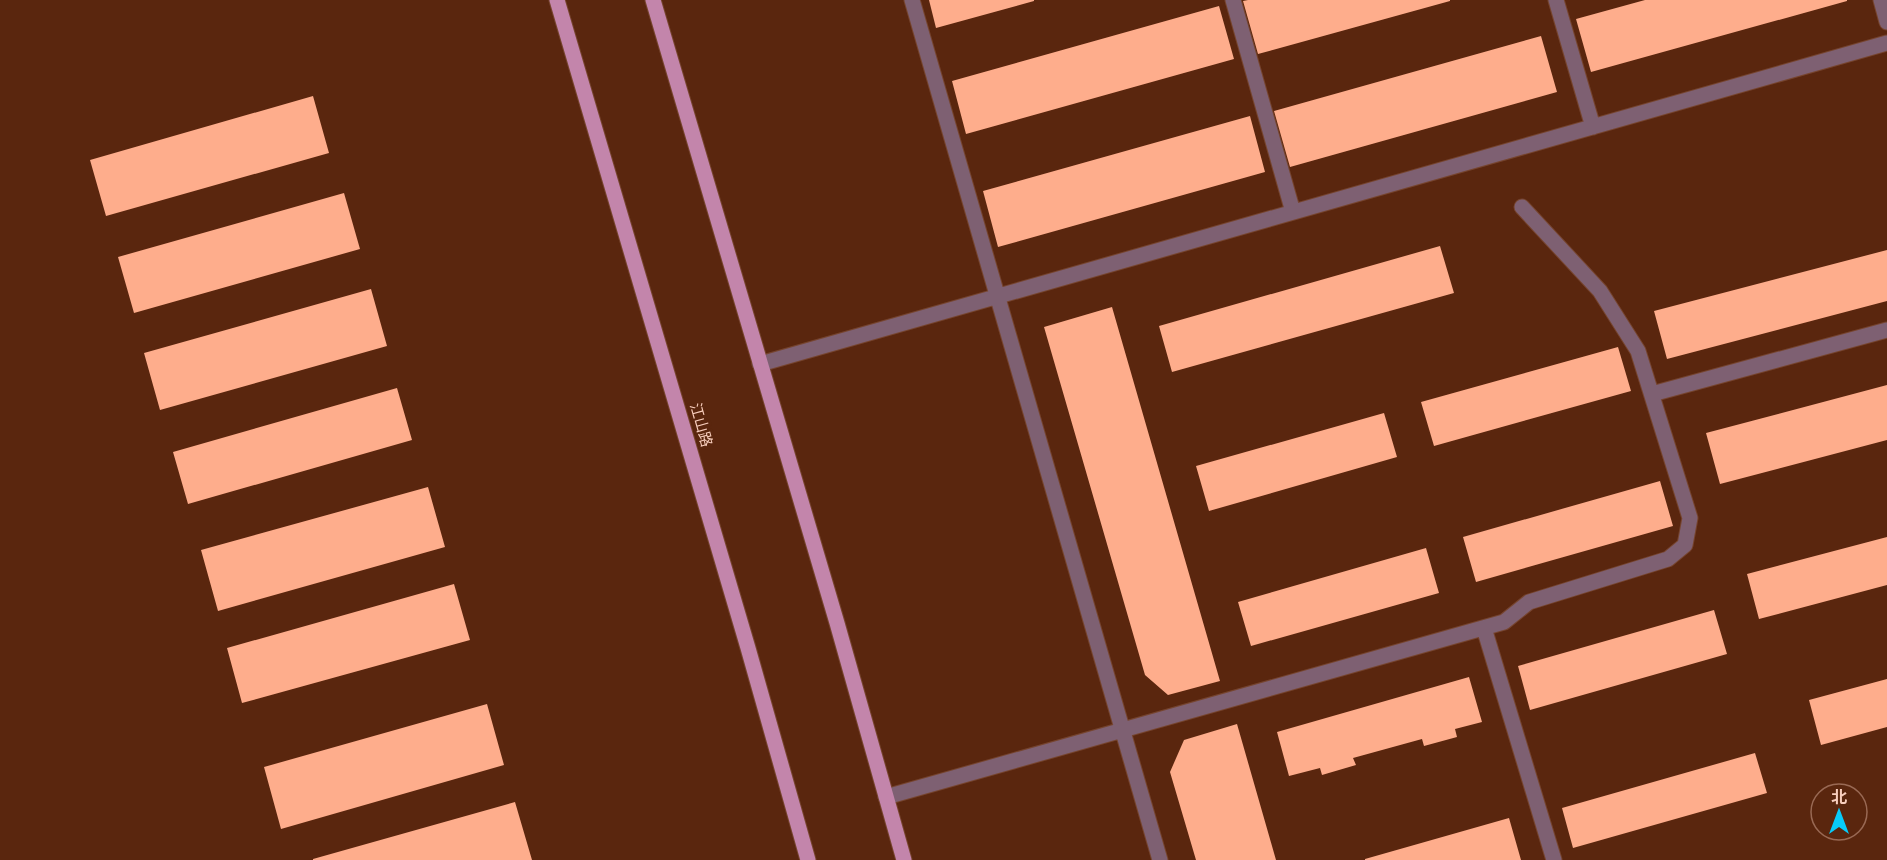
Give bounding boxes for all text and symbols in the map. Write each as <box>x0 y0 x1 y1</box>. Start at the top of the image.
street label: 江山路 <box>687 401 716 449</box>
north arrow <box>1809 782 1869 842</box>
text: 北 <box>1831 789 1847 806</box>

